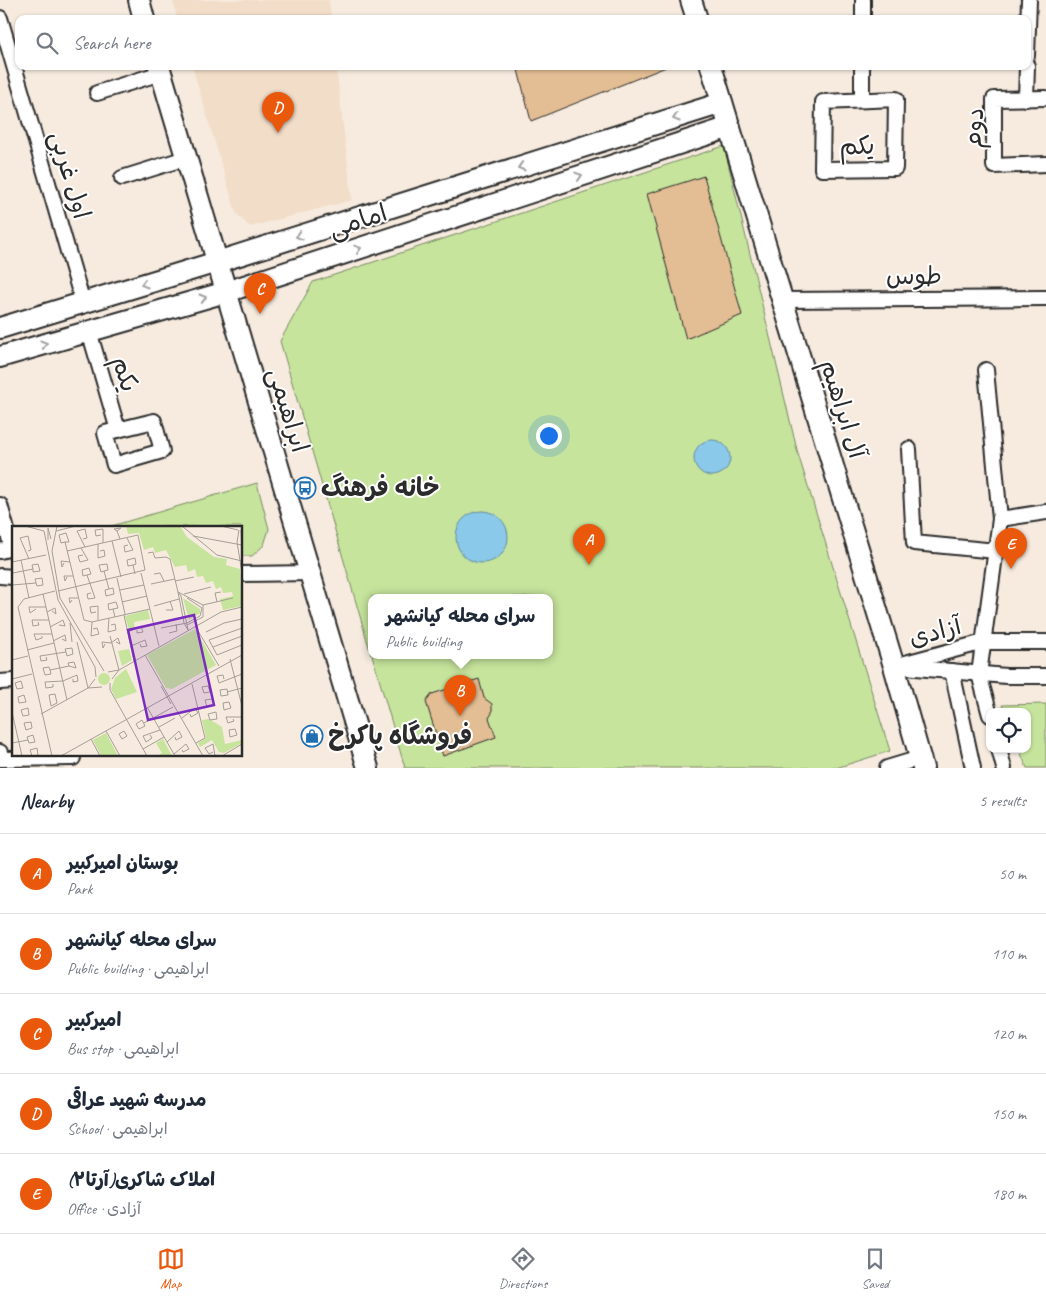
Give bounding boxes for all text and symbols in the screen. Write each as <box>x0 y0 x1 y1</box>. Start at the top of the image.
search box <box>15 15 1031 70</box>
icon: search <box>33 29 61 57</box>
text: Search here <box>73 31 150 55</box>
pin: D <box>262 92 294 133</box>
street label: دوم <box>957 107 994 150</box>
one-way arrow <box>672 112 681 122</box>
street label: اول غربی <box>42 127 98 223</box>
street label: یکم <box>839 130 875 164</box>
one-way arrow <box>517 161 526 171</box>
one-way arrow <box>574 172 582 182</box>
street label: امامی <box>325 197 391 245</box>
one-way arrow <box>295 231 304 241</box>
one-way arrow <box>353 244 361 254</box>
street label: طوس <box>886 260 942 292</box>
pin: C <box>244 273 276 314</box>
one-way arrow <box>140 279 148 289</box>
one-way arrow <box>198 294 206 304</box>
one-way arrow <box>40 339 48 349</box>
street label: یکم <box>103 353 145 396</box>
street label: آل ابراهیم <box>811 356 873 464</box>
street label: ابراهیمی <box>260 364 316 456</box>
your location <box>536 423 562 449</box>
place label: خانه فرهنگ <box>321 472 439 504</box>
bus stop icon: خانه فرهنگ <box>293 476 317 500</box>
pin: A <box>573 524 605 565</box>
inset map <box>12 526 242 756</box>
pin: E <box>995 528 1027 569</box>
popup <box>368 594 553 659</box>
text: سرای محله کیانشهر <box>386 604 535 628</box>
street label: آزادی <box>905 609 965 654</box>
text: Public building <box>386 632 462 652</box>
pin: B <box>444 675 476 716</box>
map controls <box>986 708 1031 753</box>
button: locate <box>986 708 1031 753</box>
place label: فروشگاه پاکرخ <box>328 720 472 752</box>
shop icon: فروشگاه پاکرخ <box>300 724 324 748</box>
text: Nearby <box>20 788 73 814</box>
text: 5 results <box>979 791 1026 811</box>
text: بوستان امیرکبیر <box>67 851 178 875</box>
text: A <box>32 864 40 884</box>
text: 50 m <box>999 864 1026 884</box>
text: Park <box>67 879 92 899</box>
text: سرای محله کیانشهر <box>67 928 217 952</box>
text: B <box>32 944 40 964</box>
text: 110 m <box>992 944 1026 964</box>
text: Public building · ابراهیمی <box>67 959 209 979</box>
text: امیرکبیر <box>67 1008 121 1032</box>
text: C <box>32 1024 40 1044</box>
text: 120 m <box>992 1024 1026 1044</box>
text: Bus stop · ابراهیمی <box>67 1039 179 1059</box>
text: مدرسه شهید عراقی <box>67 1088 207 1112</box>
text: D <box>31 1104 41 1124</box>
text: 150 m <box>992 1104 1026 1124</box>
text: School · ابراهیمی <box>67 1119 168 1139</box>
text: املاک شاکری(آرتا۲) <box>67 1168 215 1192</box>
text: E <box>32 1184 40 1204</box>
text: 180 m <box>992 1184 1026 1204</box>
text: Office · آزادی <box>67 1199 141 1219</box>
tab: Map <box>157 1245 185 1292</box>
tab: Directions <box>499 1245 547 1292</box>
tab: Saved <box>861 1245 889 1292</box>

